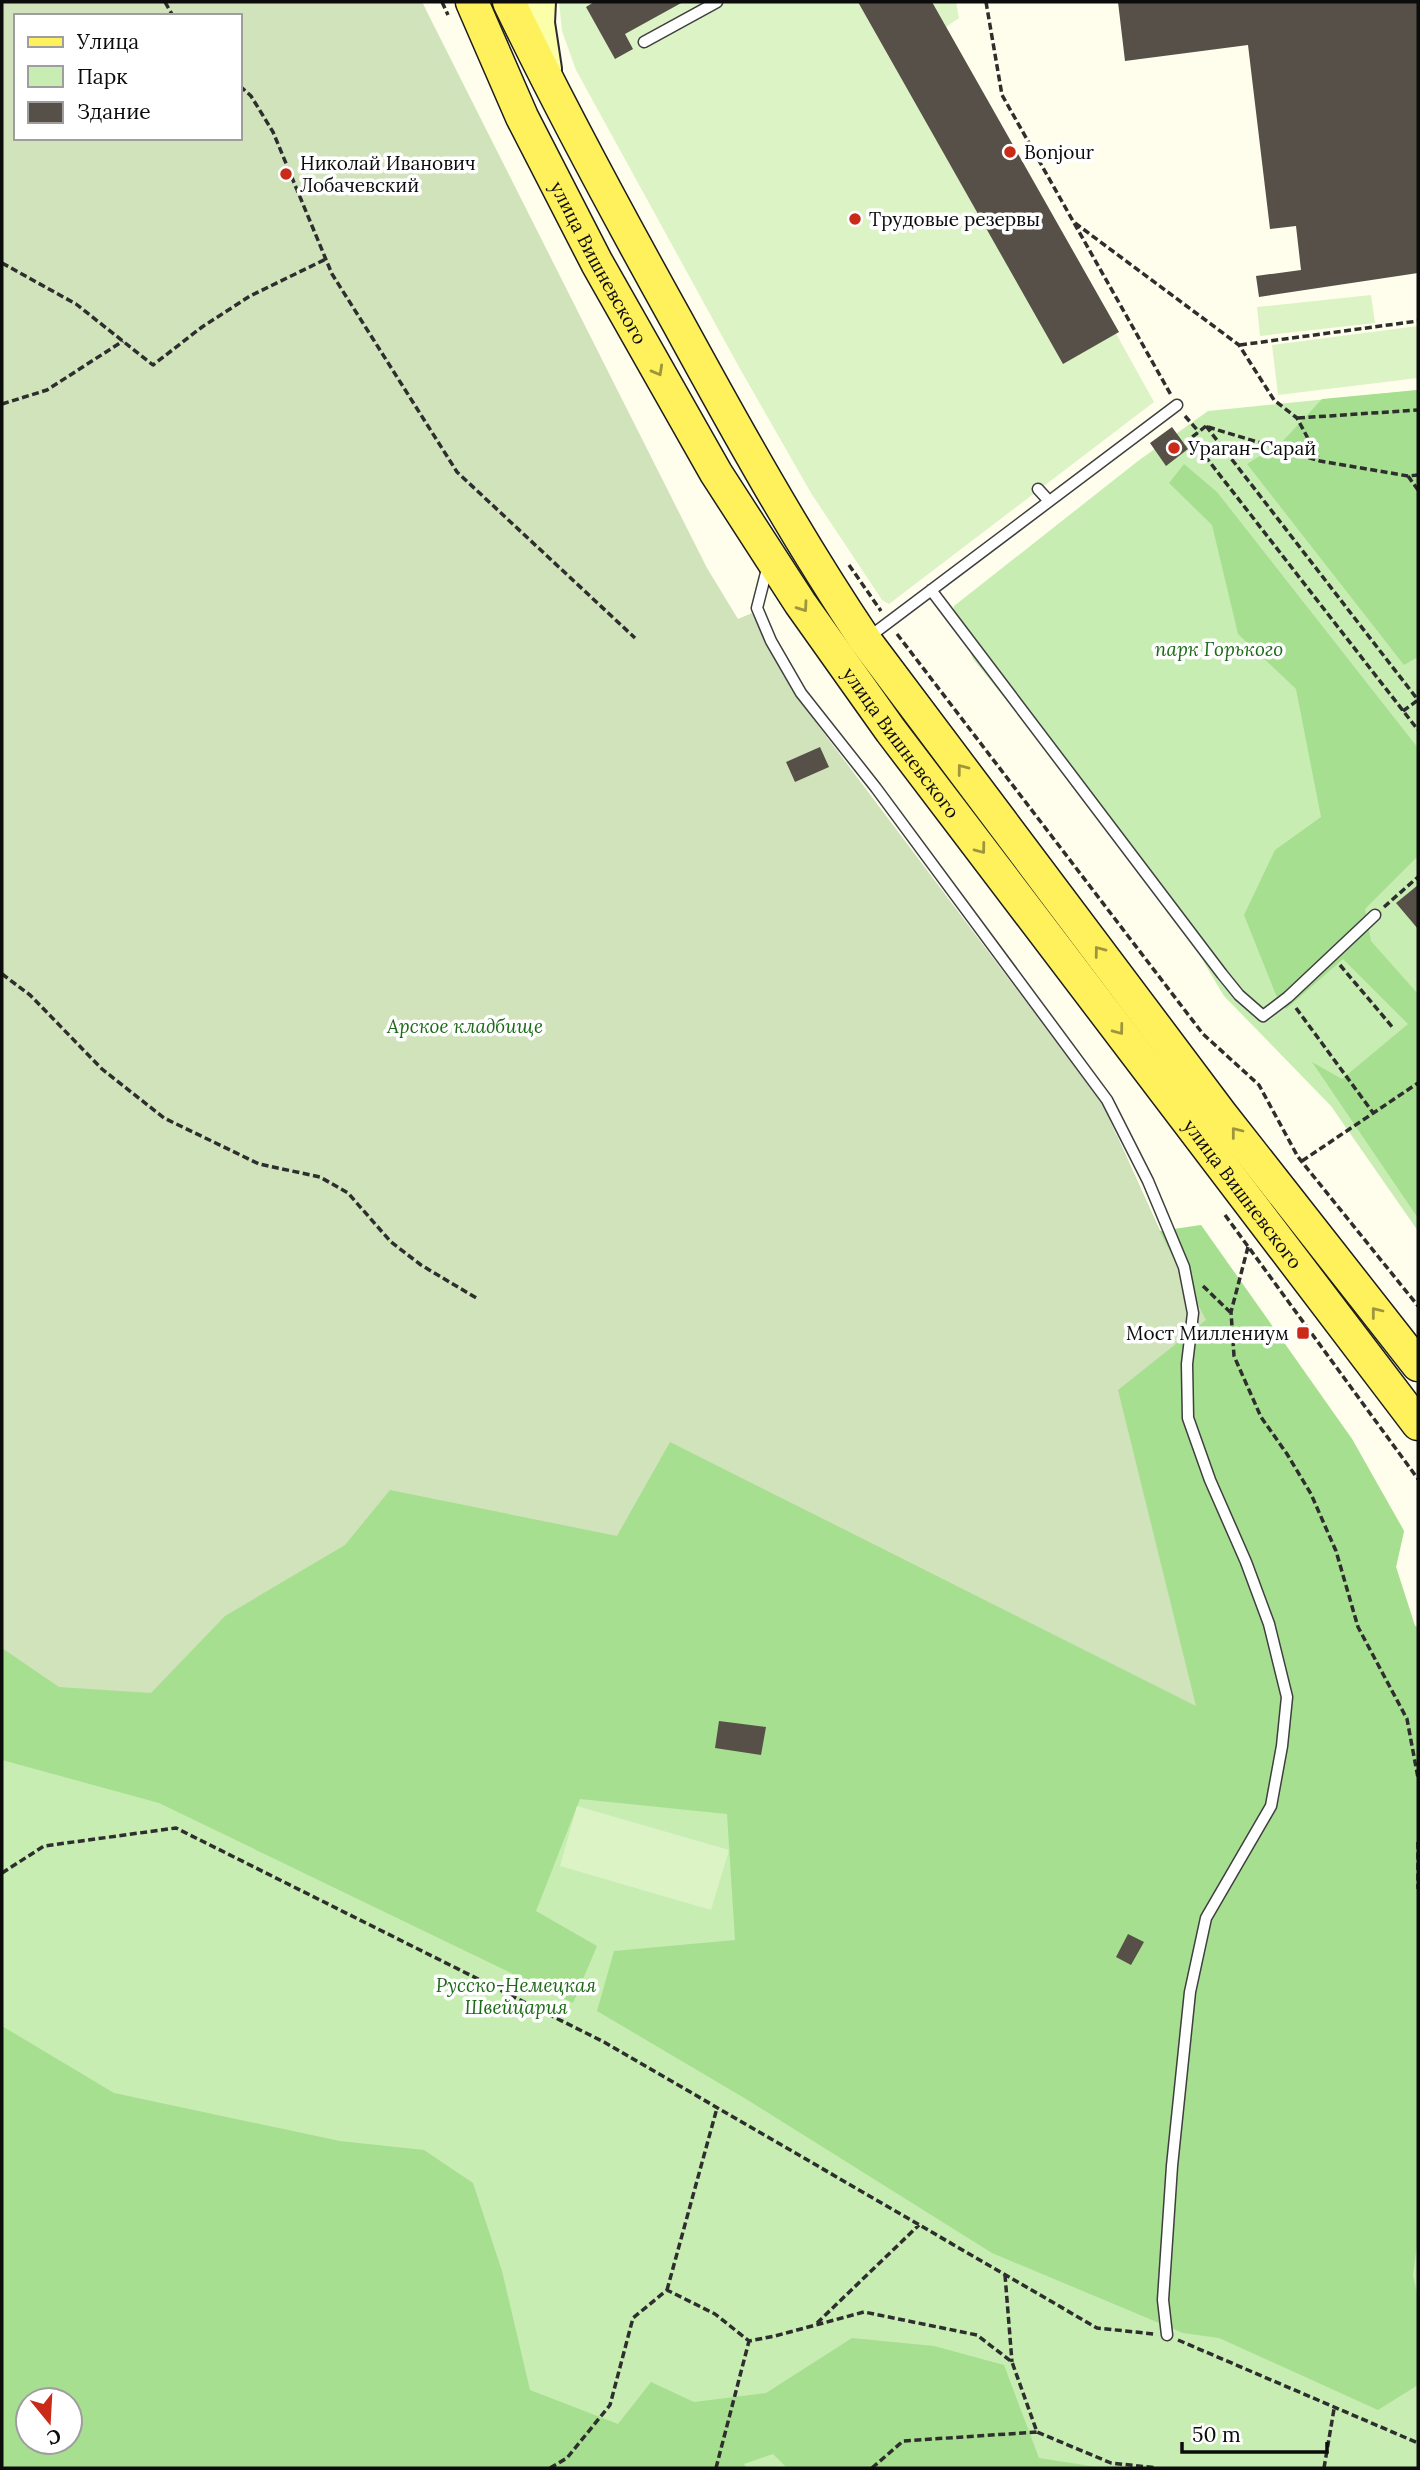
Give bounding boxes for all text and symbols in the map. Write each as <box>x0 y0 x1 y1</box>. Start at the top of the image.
legend <box>14 14 242 140</box>
text: Улица <box>76 28 139 55</box>
text: Парк <box>77 63 128 90</box>
text: Здание <box>77 98 151 125</box>
place label: Bonjour <box>1024 140 1095 164</box>
marker: Bonjour <box>1002 144 1018 160</box>
place label: Николай Иванович Лобачевский <box>300 151 476 197</box>
marker: Николай Иванович Лобачевский <box>278 166 294 182</box>
street label: улица Вишневского <box>545 177 653 349</box>
place label: Трудовые резервы <box>869 207 1040 231</box>
marker: Трудовые резервы <box>847 211 863 227</box>
one-way arrow <box>650 364 663 376</box>
place label: Ураган-Сарай <box>1187 436 1316 460</box>
marker: Ураган-Сарай <box>1166 440 1182 456</box>
one-way arrow <box>795 599 808 612</box>
park label: парк Горького <box>1155 637 1283 661</box>
street label: улица Вишневского <box>837 662 965 823</box>
one-way arrow <box>958 764 971 777</box>
one-way arrow <box>972 842 985 854</box>
one-way arrow <box>1095 946 1107 958</box>
park label: Арское кладбище <box>386 1014 543 1038</box>
one-way arrow <box>1110 1022 1123 1035</box>
street label: улица Вишневского <box>1178 1114 1307 1273</box>
one-way arrow <box>1232 1128 1245 1140</box>
one-way arrow <box>1372 1307 1385 1319</box>
place label: Мост Миллениум <box>1126 1321 1289 1345</box>
marker: Мост Миллениум <box>1295 1325 1311 1341</box>
park label: Русско-Немецкая Швейцария <box>436 1973 597 2019</box>
north arrow <box>14 2386 84 2456</box>
scale bar <box>1182 2410 1327 2454</box>
text: 50 m <box>1192 2421 1241 2448</box>
text: С <box>44 2424 64 2451</box>

